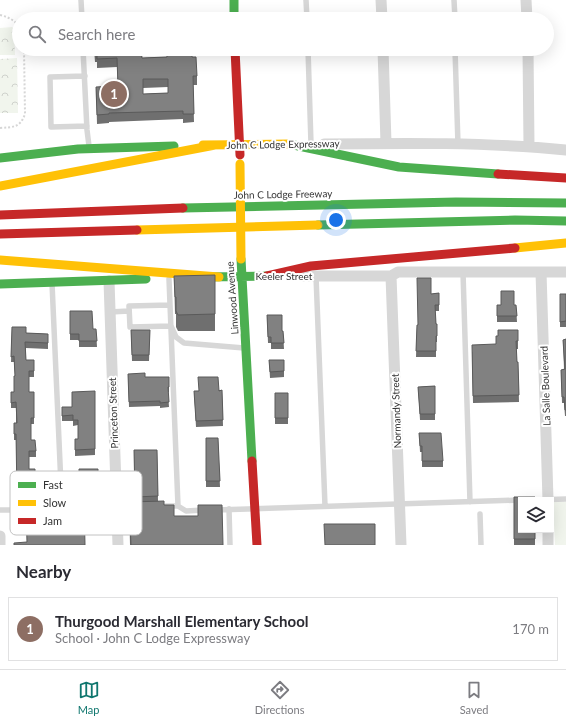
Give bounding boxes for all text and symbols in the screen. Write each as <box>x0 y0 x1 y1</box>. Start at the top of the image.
search box <box>12 12 554 56</box>
icon: search <box>26 23 48 45</box>
text: Search here <box>58 25 135 43</box>
pin: 1 <box>101 79 127 109</box>
street label: John C Lodge Expressway <box>226 137 341 151</box>
street label: John C Lodge Freeway <box>234 187 333 201</box>
your location <box>326 210 346 230</box>
street label: Linwood Avenue <box>223 261 241 335</box>
street label: Keeler Street <box>256 270 313 282</box>
street label: La Salle Boulevard <box>538 346 552 426</box>
street label: Normandy Street <box>389 373 403 449</box>
street label: Princeton Street <box>106 377 120 449</box>
legend <box>10 471 142 535</box>
text: Fast <box>43 478 63 491</box>
text: Slow <box>43 496 67 509</box>
map controls <box>518 497 554 533</box>
button: layers <box>518 497 554 533</box>
text: Jam <box>43 514 62 527</box>
text: Nearby <box>16 561 71 582</box>
text: Thurgood Marshall Elementary School <box>55 612 309 630</box>
text: 1 <box>26 621 34 637</box>
text: 170 m <box>512 621 549 637</box>
text: School · John C Lodge Expressway <box>55 630 250 646</box>
tab: Map <box>78 679 100 716</box>
tab: Directions <box>255 679 304 716</box>
tab: Saved <box>460 679 488 716</box>

